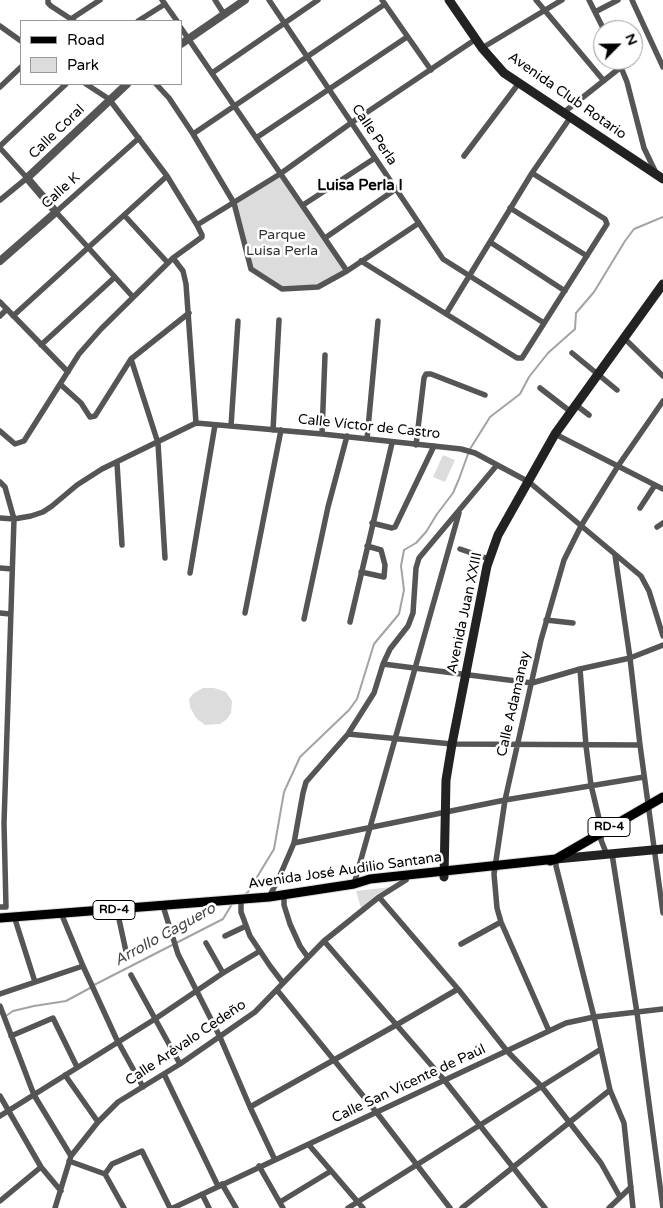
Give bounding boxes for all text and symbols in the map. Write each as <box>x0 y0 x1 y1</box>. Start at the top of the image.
legend <box>20 20 182 85</box>
north arrow <box>593 20 643 70</box>
text: Road <box>67 31 105 49</box>
text: N <box>621 31 641 48</box>
street label: Avenida Club Rotario <box>505 49 629 143</box>
text: Park <box>67 56 99 74</box>
street label: Calle Coral <box>26 101 88 163</box>
street label: Calle Perla <box>347 101 401 169</box>
street label: Calle K <box>38 170 84 212</box>
district label: Luisa Perla I <box>317 177 403 195</box>
park label: Parque Luisa Perla <box>246 227 318 260</box>
street label: Calle Víctor de Castro <box>297 411 441 443</box>
street label: Avenida Juan XXIII <box>444 551 486 675</box>
street label: Calle Adamanay <box>494 650 534 758</box>
road number: RD-4 <box>588 818 630 836</box>
street label: Avenida José Audilio Santana <box>247 849 443 893</box>
road number: RD-4 <box>93 900 135 920</box>
water label: Arrollo Caguero <box>111 900 219 970</box>
street label: Calle Arévalo Cedeño <box>123 996 249 1090</box>
street label: Calle San Vicente de Paúl <box>329 1041 489 1127</box>

